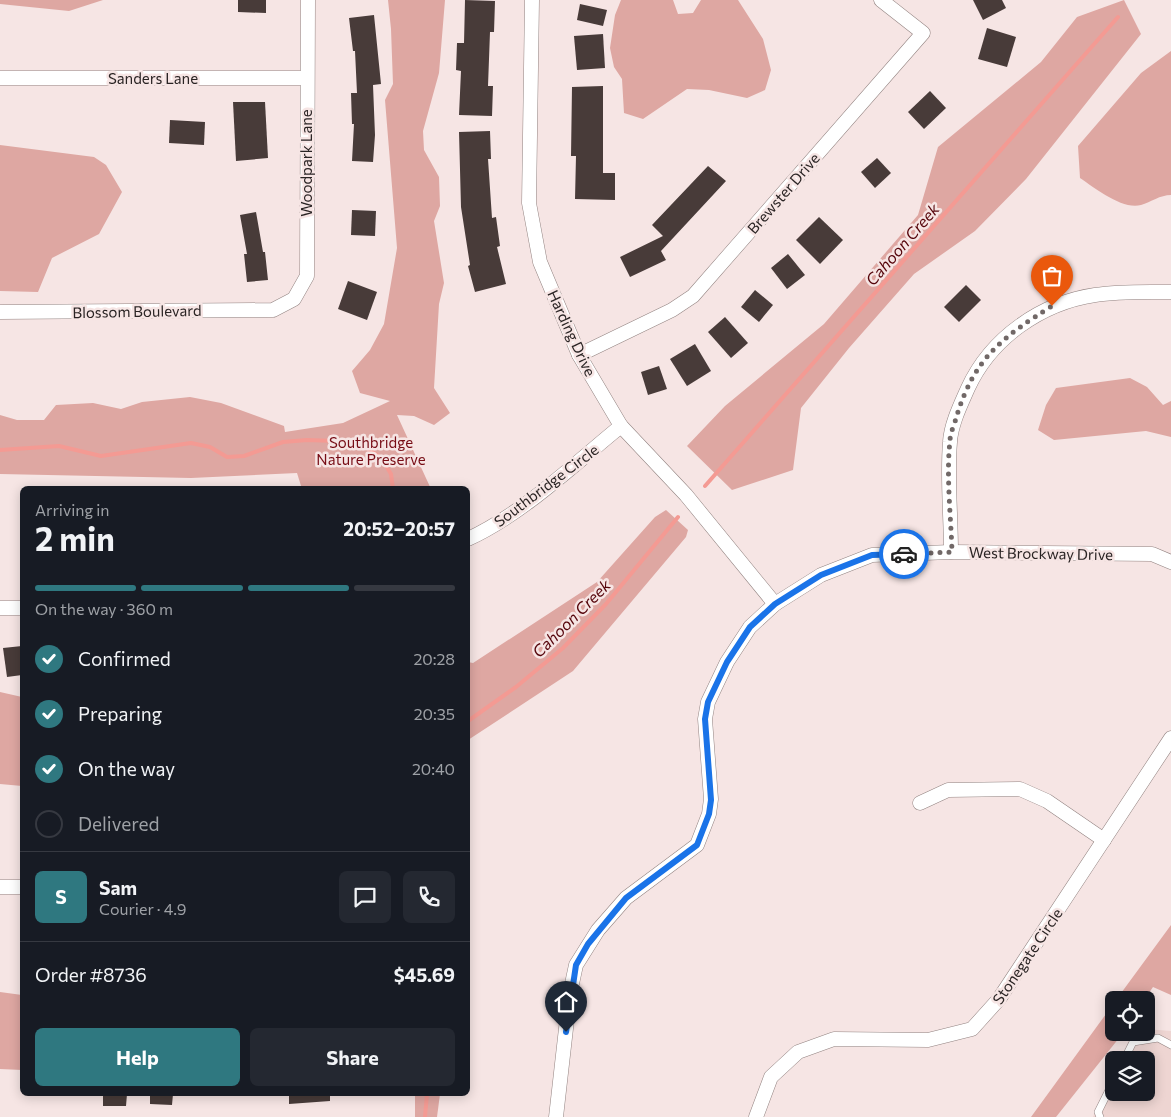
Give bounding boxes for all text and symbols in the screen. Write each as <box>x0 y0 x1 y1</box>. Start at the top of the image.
street label: Sanders Lane <box>108 69 198 87</box>
street label: Woodpark Lane <box>297 109 315 217</box>
street label: Brewster Drive <box>743 149 823 237</box>
water label: Cahoon Creek <box>861 199 943 289</box>
pin <box>1031 255 1073 306</box>
icon: bag <box>1038 262 1066 290</box>
street label: Harding Drive <box>544 287 600 379</box>
street label: Blossom Boulevard <box>72 301 202 321</box>
park label: Southbridge Nature Preserve <box>316 433 426 468</box>
street label: Southbridge Circle <box>490 440 602 530</box>
text: Arriving in <box>35 500 109 519</box>
text: 20:52–20:57 <box>343 517 455 540</box>
text: 2 min <box>35 518 115 558</box>
courier <box>879 529 929 579</box>
icon: car <box>890 540 918 568</box>
street label: West Brockway Drive <box>969 543 1113 563</box>
water label: Cahoon Creek <box>528 575 614 661</box>
text: On the way · 360 m <box>35 599 173 618</box>
icon: check <box>35 645 63 673</box>
text: Confirmed <box>78 647 171 670</box>
text: 20:28 <box>413 649 455 668</box>
icon: check <box>35 700 63 728</box>
text: Preparing <box>78 702 162 725</box>
text: 20:35 <box>414 704 455 723</box>
icon: check <box>35 755 63 783</box>
text: On the way <box>78 757 175 780</box>
text: 20:40 <box>412 759 455 778</box>
text: Delivered <box>78 812 159 835</box>
button: chat <box>339 871 391 923</box>
button: phone <box>403 871 455 923</box>
text: Sam <box>99 876 137 899</box>
text: S <box>55 885 67 908</box>
text: Courier · 4.9 <box>99 899 186 918</box>
street label: Stonegate Circle <box>988 905 1066 1007</box>
text: Order #8736 <box>35 963 147 986</box>
text: $45.69 <box>394 963 455 986</box>
pin <box>545 981 587 1032</box>
icon: home <box>552 988 580 1016</box>
map controls <box>1105 991 1155 1101</box>
button: locate <box>1105 991 1155 1041</box>
button: Help <box>35 1028 240 1086</box>
button: Share <box>250 1028 455 1086</box>
button: layers <box>1105 1051 1155 1101</box>

